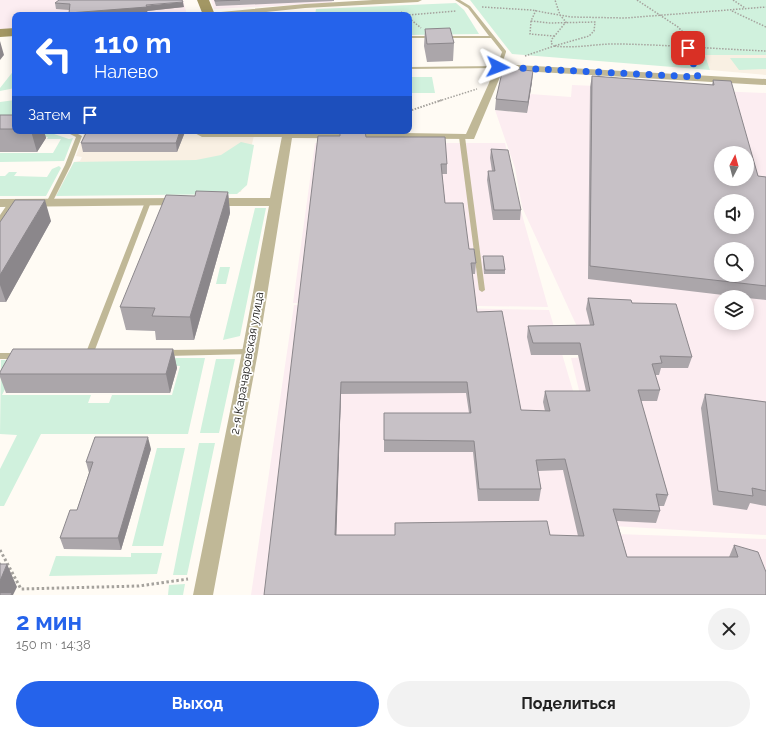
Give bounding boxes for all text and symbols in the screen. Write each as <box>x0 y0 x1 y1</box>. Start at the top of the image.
text: 110 m <box>94 27 172 60</box>
icon: left <box>28 28 80 80</box>
pin <box>671 31 705 65</box>
icon: arrive <box>677 37 699 59</box>
position arrow <box>477 46 519 88</box>
text: Налево <box>94 61 158 82</box>
icon: arrive <box>79 104 101 126</box>
text: Затем <box>28 106 71 124</box>
north arrow <box>714 146 754 186</box>
map controls <box>714 146 754 330</box>
button: sound <box>714 194 754 234</box>
button: search <box>714 242 754 282</box>
button: layers <box>714 290 754 330</box>
street label: 2-я Карачаровская улица <box>228 291 266 435</box>
text: 2 мин <box>16 607 82 636</box>
button: close <box>708 608 750 650</box>
text: 150 m · 14:38 <box>16 637 91 652</box>
button: Выход <box>16 681 379 727</box>
button: Поделиться <box>387 681 750 727</box>

